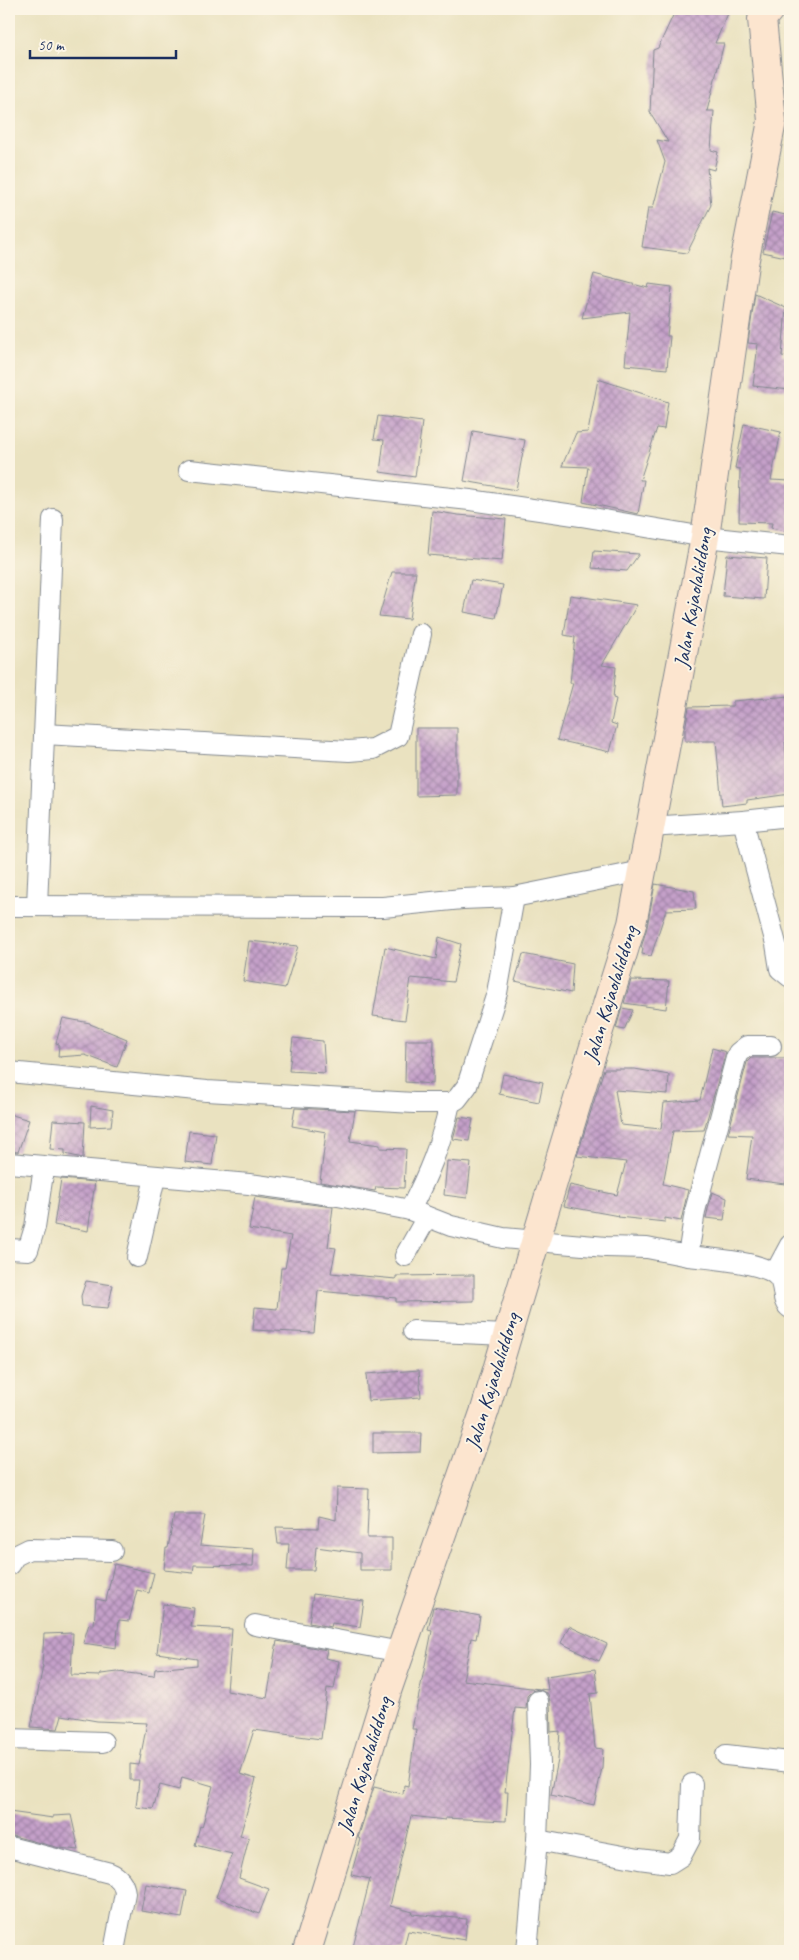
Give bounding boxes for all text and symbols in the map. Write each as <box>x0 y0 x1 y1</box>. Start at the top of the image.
scale bar <box>30 28 176 60</box>
text: 50 m <box>38 36 65 55</box>
street label: Jalan Kajaolaliddong <box>668 525 718 671</box>
street label: Jalan Kajaolaliddong <box>577 921 644 1066</box>
street label: Jalan Kajaolaliddong <box>459 1308 526 1453</box>
street label: Jalan Kajaolaliddong <box>331 1692 398 1837</box>

